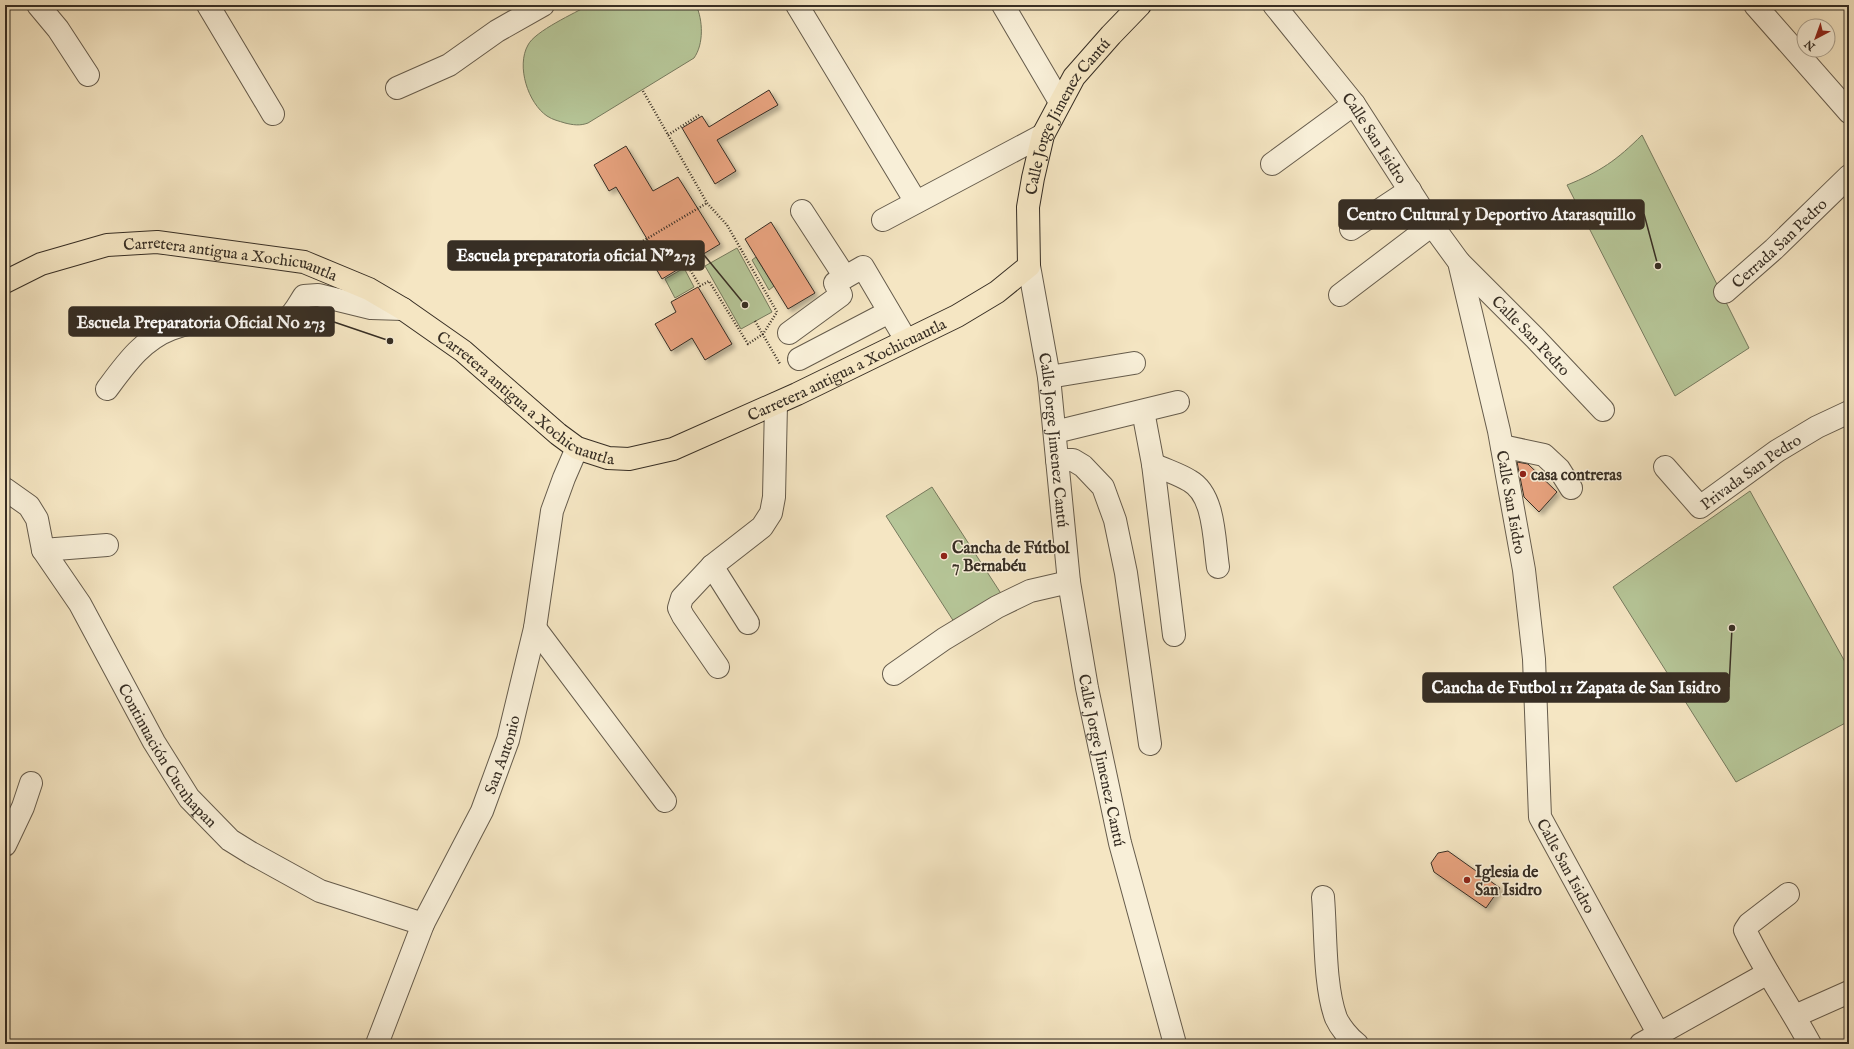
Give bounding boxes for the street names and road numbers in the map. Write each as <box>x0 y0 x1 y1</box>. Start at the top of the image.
street label: Calle Jorge Jimenez Cantú <box>1022 35 1115 197</box>
street label: Calle San Isidro <box>1337 89 1411 188</box>
street label: Cerrada San Pedro <box>1728 195 1832 293</box>
street label: Carretera antigua a Xochicuautla <box>123 234 340 287</box>
street label: Calle San Pedro <box>1486 292 1574 381</box>
street label: Carretera antigua a Xochicuautla <box>745 315 950 427</box>
street label: Carretera antigua a Xochicuautla <box>432 328 615 470</box>
street label: Calle Jorge Jimenez Cantú <box>1033 351 1072 529</box>
street label: Privada San Pedro <box>1697 431 1806 515</box>
street label: Calle San Isidro <box>1491 449 1529 556</box>
street label: Calle Jorge Jimenez Cantú <box>1073 673 1128 849</box>
street label: Continuación Cucuhapan <box>113 681 221 833</box>
street label: San Antonio <box>481 713 526 797</box>
street label: Calle San Isidro <box>1531 816 1599 918</box>

